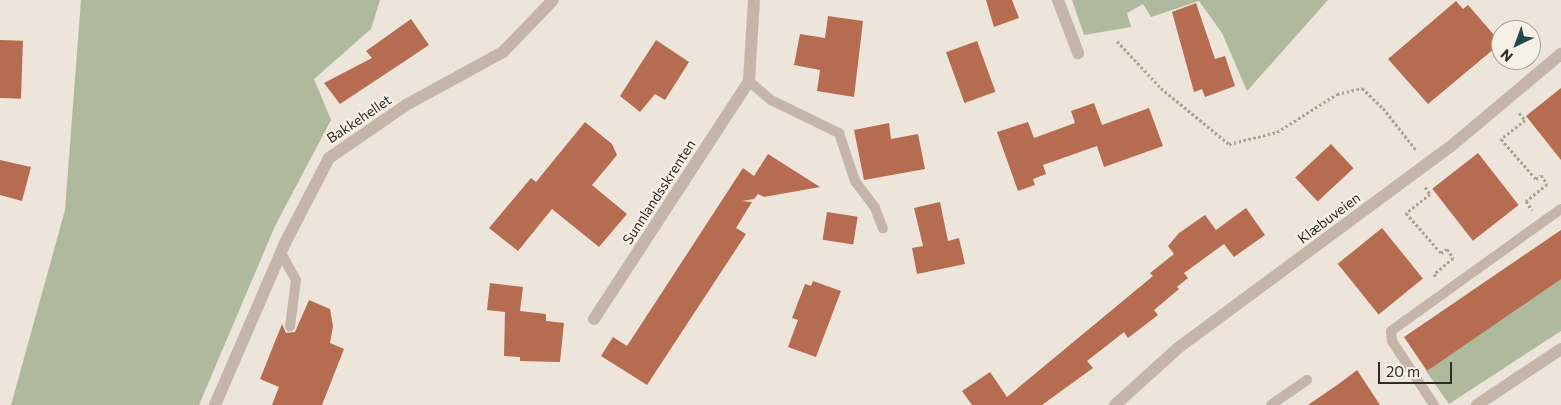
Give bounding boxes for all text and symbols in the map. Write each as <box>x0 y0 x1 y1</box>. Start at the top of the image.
north arrow <box>1491 20 1541 70</box>
text: N <box>1497 46 1516 66</box>
street label: Bakkehellet <box>324 91 394 147</box>
street label: Sunnlandsskrenten <box>619 137 699 247</box>
street label: Klæbuveien <box>1294 189 1364 247</box>
scale bar <box>1381 352 1455 384</box>
text: 20 m <box>1386 362 1420 380</box>

